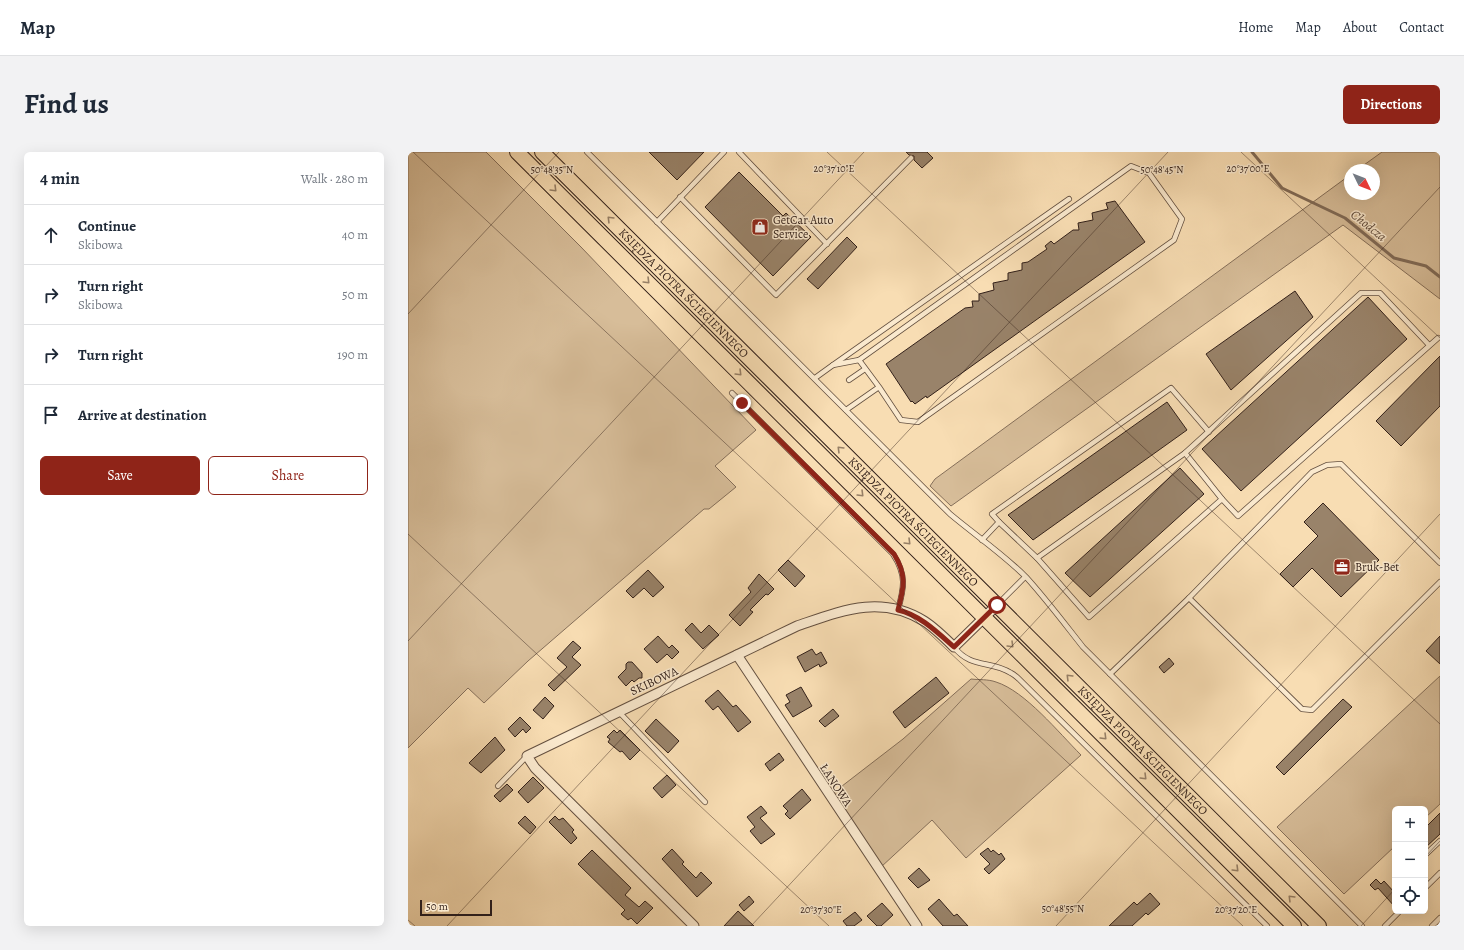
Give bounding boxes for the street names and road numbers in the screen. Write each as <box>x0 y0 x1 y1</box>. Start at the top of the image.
street label: KSIĘDZA PIOTRA ŚCIEGIENNEGO <box>615 225 752 361</box>
street label: KSIĘDZA PIOTRA ŚCIEGIENNEGO <box>845 454 982 590</box>
street label: SKIBOWA <box>627 663 681 699</box>
street label: KSIĘDZA PIOTRA ŚCIEGIENNEGO <box>1074 682 1211 819</box>
street label: ŁANOWA <box>816 760 856 810</box>

